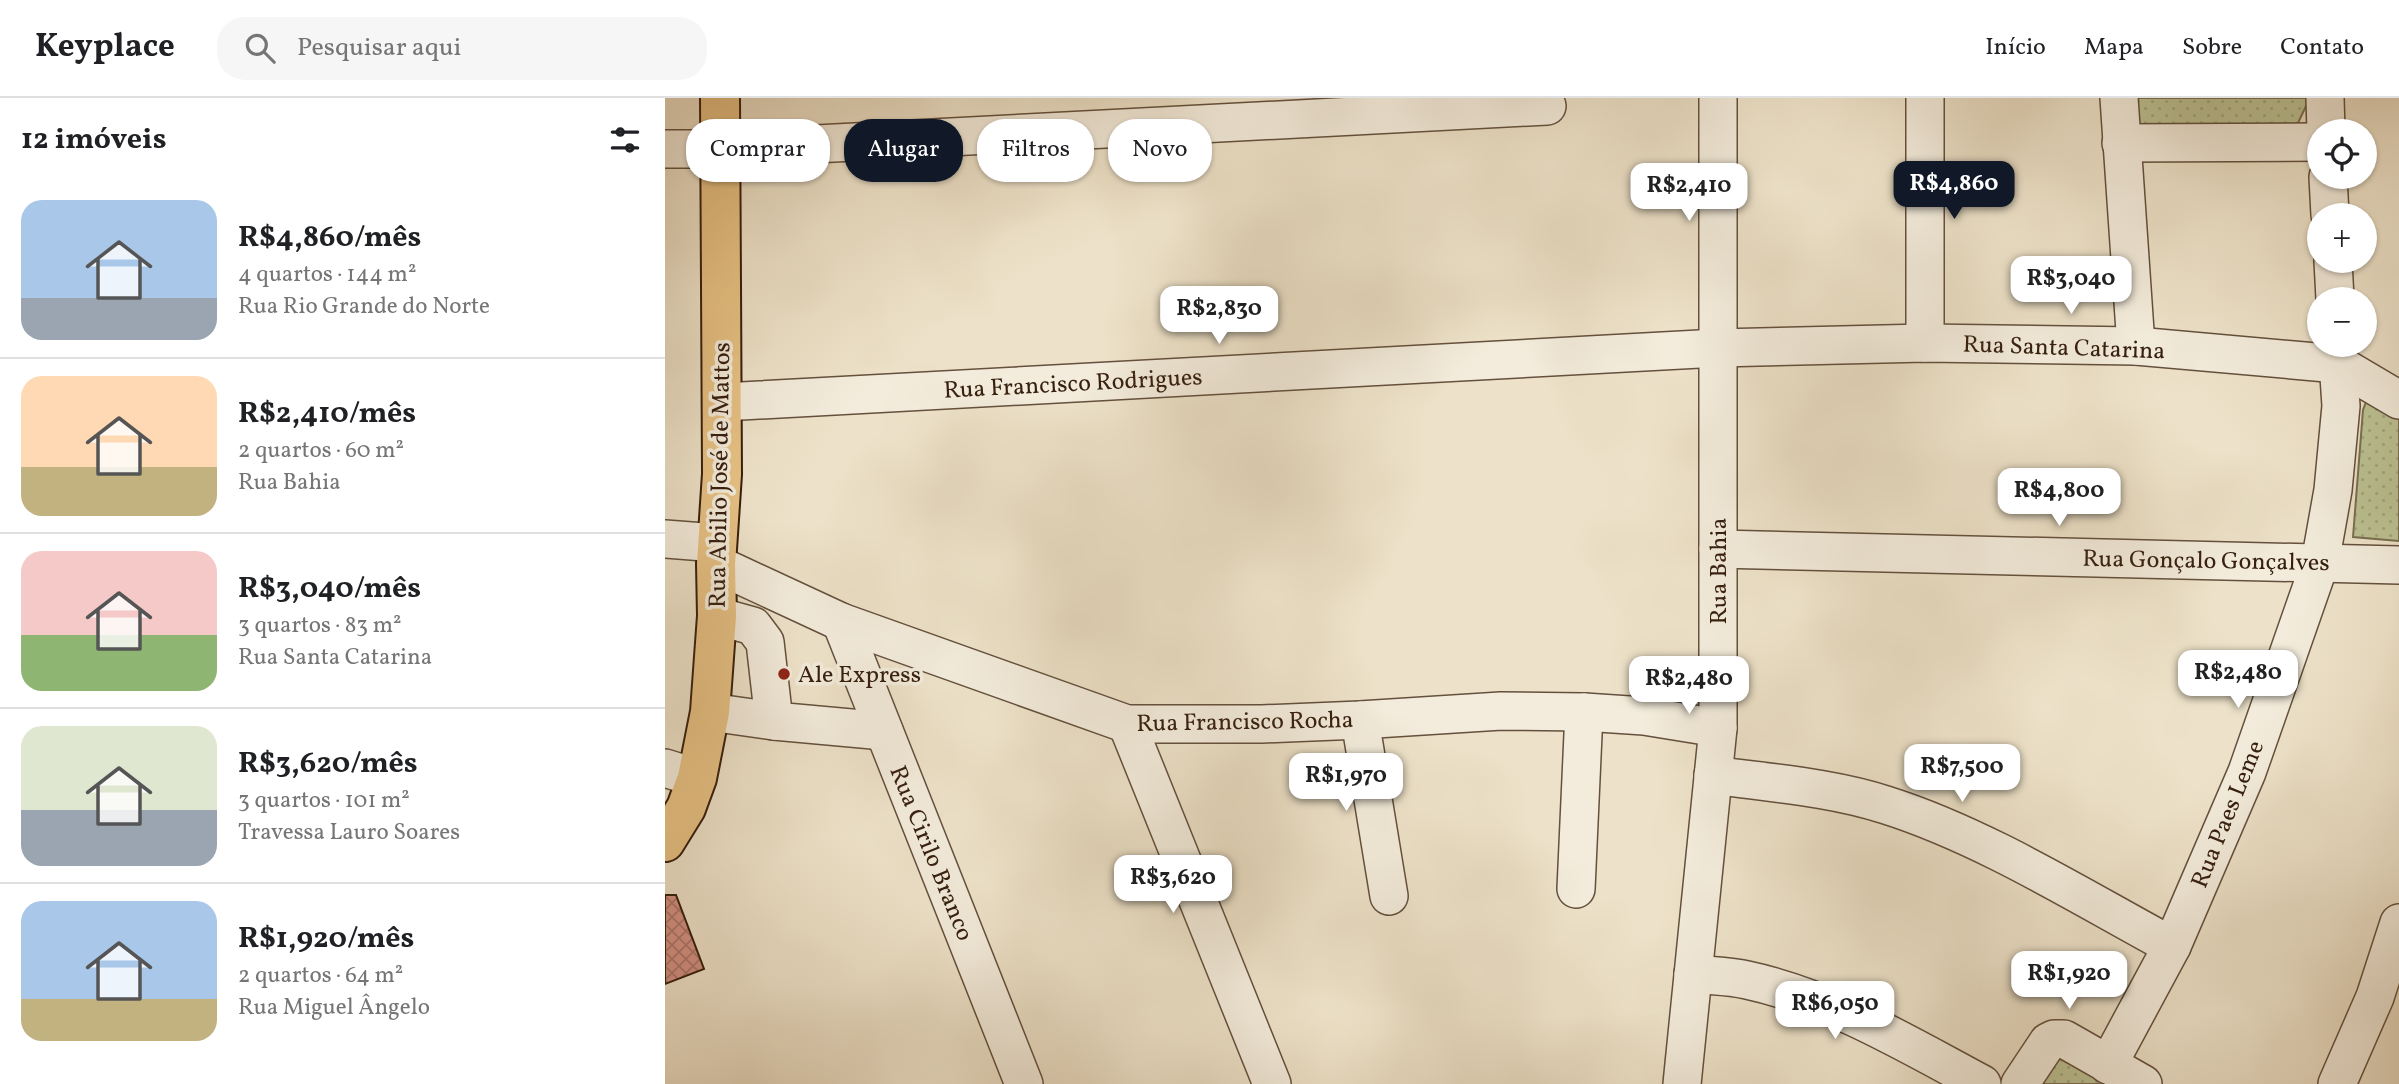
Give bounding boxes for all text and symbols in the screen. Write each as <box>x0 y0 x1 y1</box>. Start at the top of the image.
search box <box>217 17 707 80</box>
text: Keyplace <box>35 25 175 71</box>
icon: search <box>241 29 279 67</box>
text: Pesquisar aqui <box>297 30 461 66</box>
text: Início <box>1985 31 2046 65</box>
text: Mapa <box>2084 31 2144 65</box>
text: Sobre <box>2182 31 2242 65</box>
text: Contato <box>2280 31 2364 65</box>
text: 12 imóveis <box>21 119 167 161</box>
chip: Comprar <box>686 119 830 182</box>
chip: Alugar <box>844 119 963 182</box>
chip: Filtros <box>977 119 1094 182</box>
chip: Novo <box>1108 119 1212 182</box>
map controls <box>2307 119 2377 357</box>
button: locate <box>2307 119 2377 189</box>
icon: filters <box>606 121 644 159</box>
pin: R$4,860 <box>1889 162 2019 221</box>
pin: R$2,410 <box>1624 164 1754 223</box>
text: R$4,860 <box>1910 168 1998 200</box>
text: R$2,410 <box>1647 170 1731 202</box>
button: + <box>2307 203 2377 273</box>
text: R$4,860/mês <box>238 217 421 259</box>
icon: home <box>77 228 161 312</box>
pin: R$3,040 <box>2006 256 2136 316</box>
text: 4 quartos · 144 m² <box>238 259 416 291</box>
text: R$3,040 <box>2027 263 2115 295</box>
pin: R$2,830 <box>1154 286 1284 346</box>
button: − <box>2307 287 2377 357</box>
text: Rua Rio Grande do Norte <box>238 291 490 323</box>
text: R$2,830 <box>1176 293 1262 325</box>
street label: Rua Santa Catarina <box>1962 328 2166 370</box>
street label: Rua Abilio José de Mattos <box>702 342 740 608</box>
street label: Rua Francisco Rodrigues <box>943 361 1203 409</box>
text: R$2,410/mês <box>238 393 416 435</box>
icon: home <box>77 404 161 488</box>
text: 2 quartos · 60 m² <box>238 435 404 467</box>
text: Rua Bahia <box>238 467 341 499</box>
pin: R$4,800 <box>1994 468 2124 528</box>
text: R$4,800 <box>2014 475 2104 507</box>
street label: Rua Bahia <box>1703 517 1737 625</box>
street label: Rua Gonçalo Gonçalves <box>2082 543 2330 581</box>
text: R$3,040/mês <box>238 568 421 610</box>
icon: home <box>77 579 161 663</box>
text: 3 quartos · 83 m² <box>238 610 402 642</box>
text: Rua Santa Catarina <box>238 642 432 674</box>
pin: R$2,480 <box>2173 650 2303 710</box>
pin: R$2,480 <box>1624 656 1754 716</box>
text: R$2,480 <box>2194 657 2282 689</box>
place label: Ale Express <box>798 659 921 693</box>
text: R$2,480 <box>1645 663 1733 695</box>
marker: Ale Express <box>776 666 792 682</box>
street label: Rua Francisco Rocha <box>1136 704 1354 742</box>
street label: Rua Paes Leme <box>2184 736 2274 894</box>
text: R$3,620/mês <box>238 743 418 785</box>
pin: R$7,500 <box>1897 744 2027 804</box>
text: R$7,500 <box>1920 751 2004 783</box>
icon: home <box>77 754 161 838</box>
pin: R$1,970 <box>1281 754 1411 813</box>
text: R$1,970 <box>1305 760 1387 792</box>
street label: Rua Cirilo Branco <box>879 761 981 947</box>
text: 3 quartos · 101 m² <box>238 785 410 817</box>
text: Travessa Lauro Soares <box>238 817 460 849</box>
pin: R$3,620 <box>1108 856 1238 915</box>
text: R$3,620 <box>1130 862 1216 894</box>
text: R$1,920/mês <box>238 918 414 960</box>
icon: home <box>77 929 161 1013</box>
pin: R$1,920 <box>2004 951 2134 1011</box>
text: R$1,920 <box>2027 958 2111 990</box>
text: 2 quartos · 64 m² <box>238 960 403 992</box>
pin: R$6,050 <box>1770 982 1900 1041</box>
text: R$6,050 <box>1791 988 1879 1020</box>
text: Rua Miguel Ângelo <box>238 992 430 1024</box>

